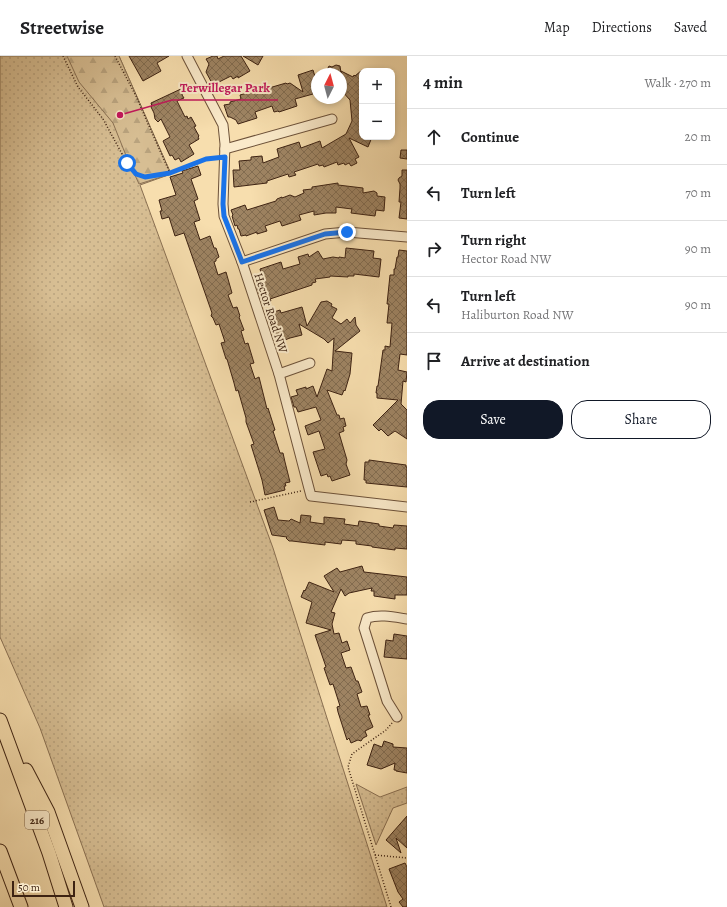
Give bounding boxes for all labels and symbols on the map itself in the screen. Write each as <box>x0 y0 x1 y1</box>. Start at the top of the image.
north arrow <box>311 68 347 104</box>
callout: Terwillegar Park <box>172 75 278 100</box>
text: Terwillegar Park <box>180 79 270 96</box>
route start <box>118 154 136 172</box>
route end <box>338 223 356 241</box>
street label: Hector Road NW <box>251 271 292 356</box>
road number: 216 <box>25 811 49 829</box>
scale bar <box>12 879 75 898</box>

